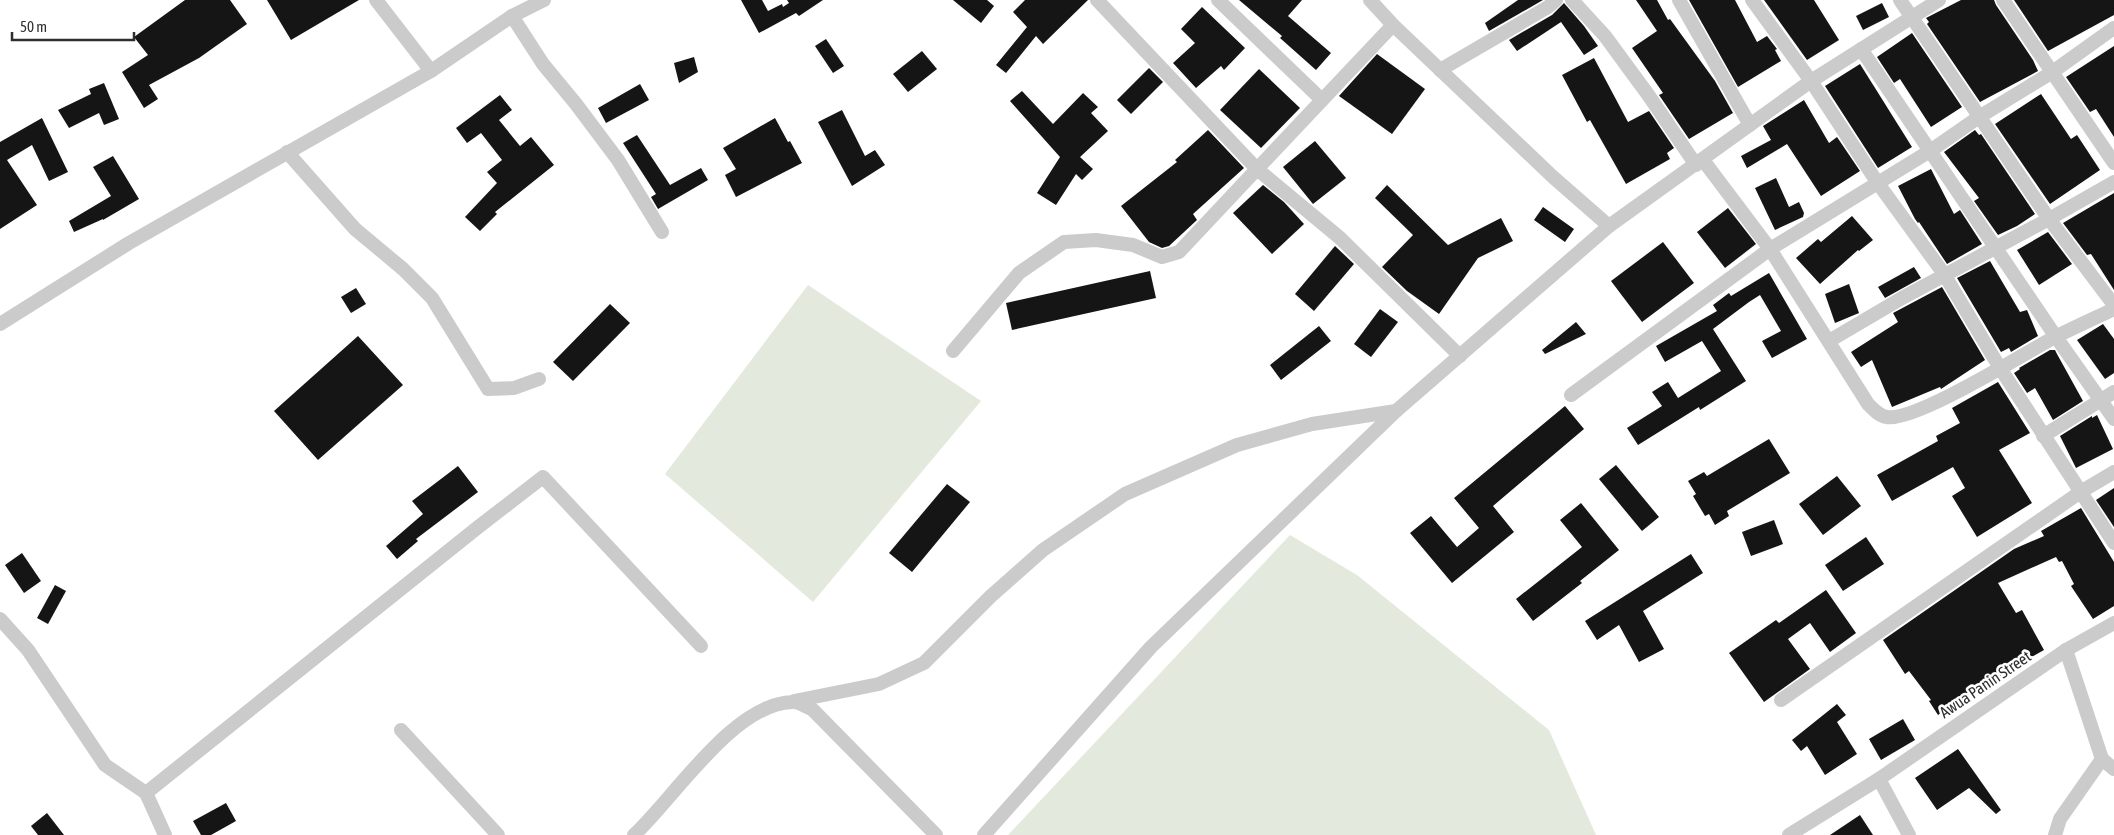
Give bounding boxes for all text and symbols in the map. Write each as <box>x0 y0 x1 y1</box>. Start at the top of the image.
scale bar <box>12 10 135 42</box>
text: 50 m <box>20 18 47 35</box>
street label: Awua Panin Street <box>1936 647 2034 721</box>

